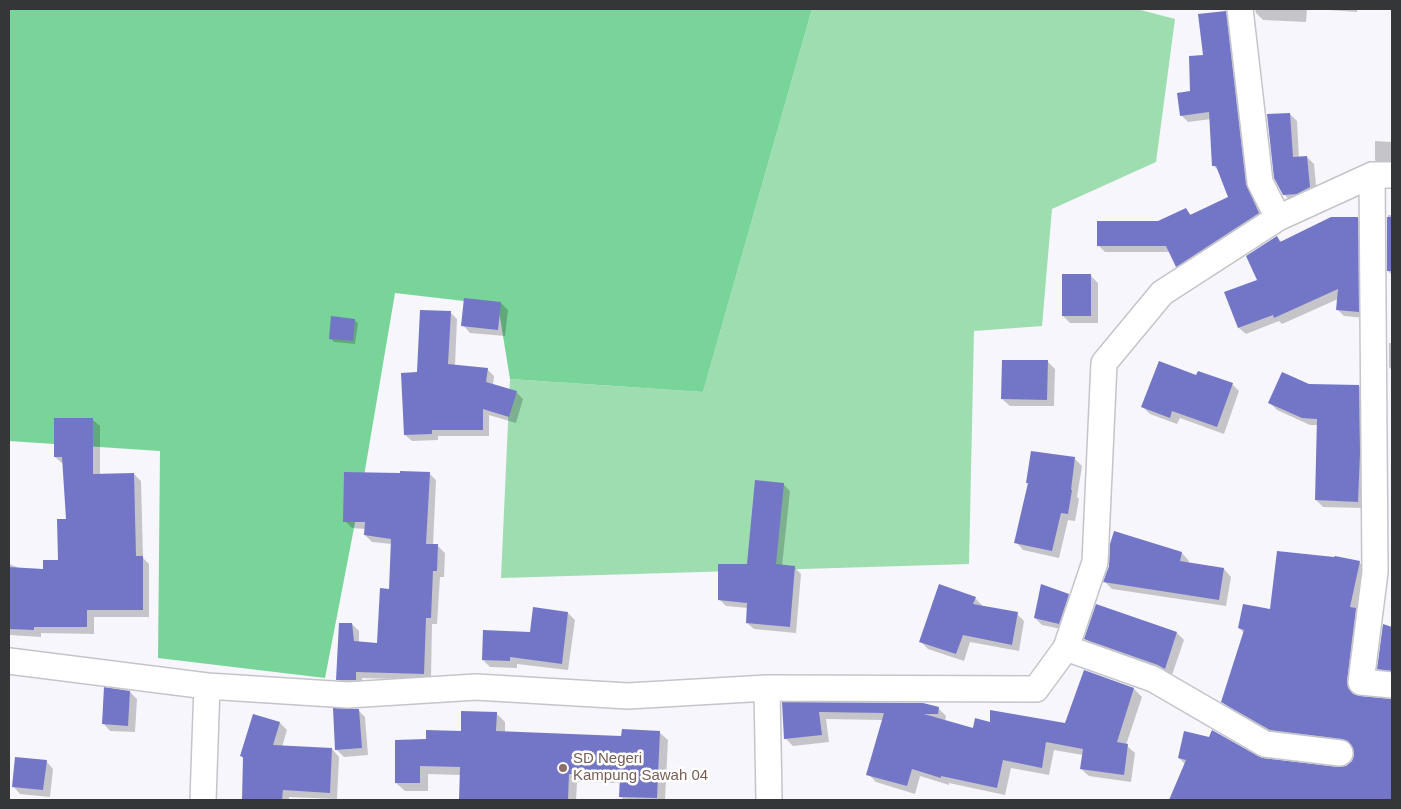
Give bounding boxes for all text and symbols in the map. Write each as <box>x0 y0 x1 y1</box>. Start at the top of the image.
place label: SD Negeri Kampung Sawah 04 <box>573 750 708 785</box>
marker: SD Negeri Kampung Sawah 04 <box>557 762 569 774</box>

